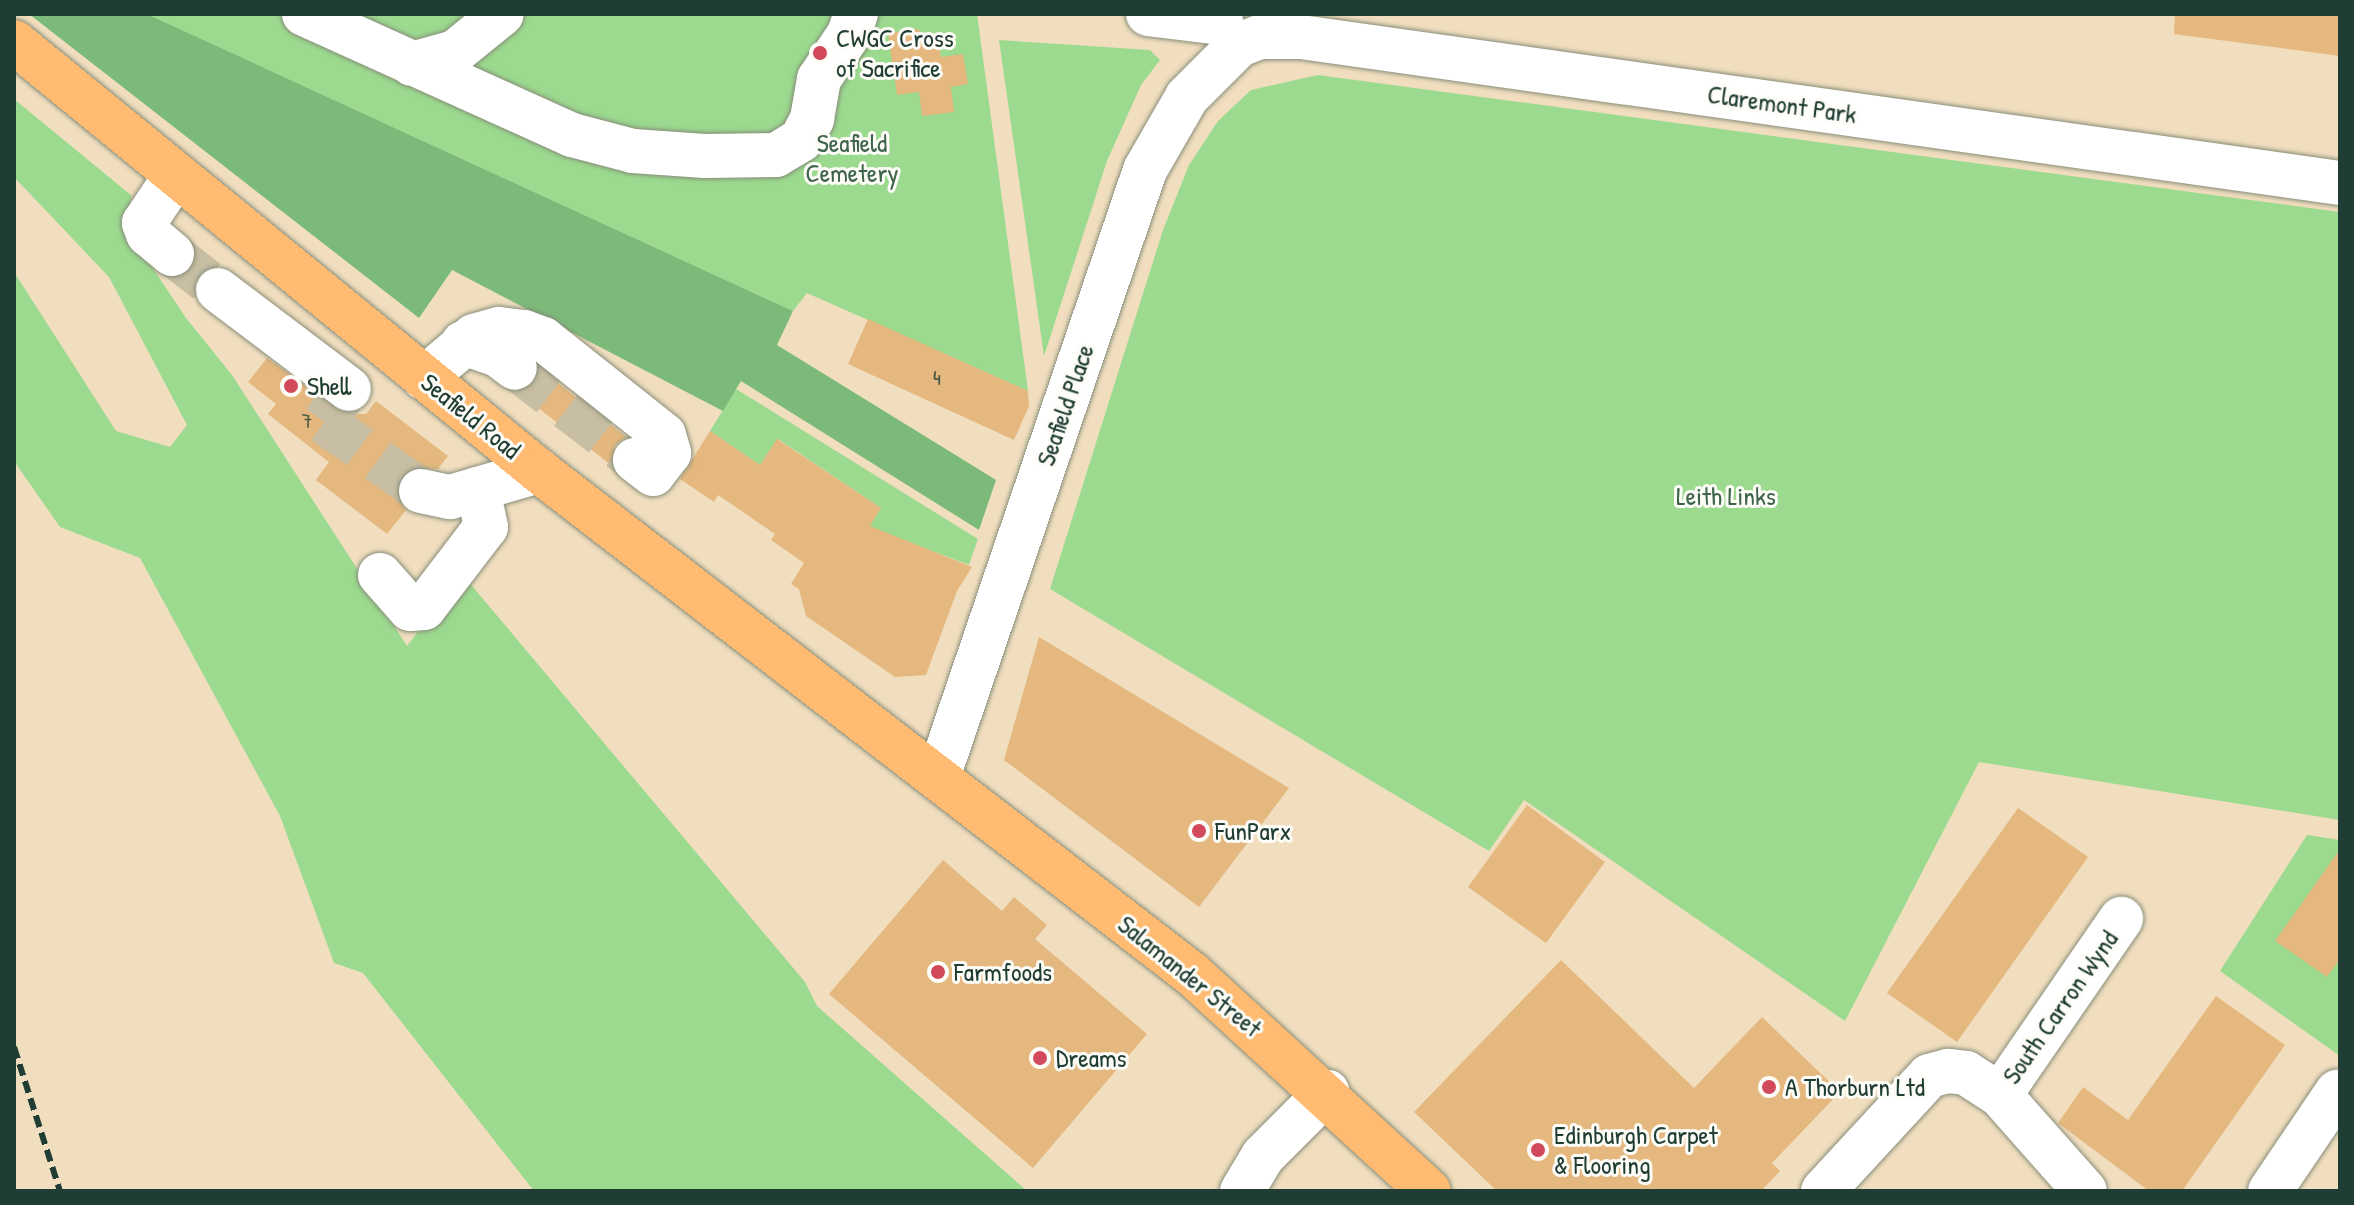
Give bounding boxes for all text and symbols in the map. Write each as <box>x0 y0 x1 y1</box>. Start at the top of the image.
place label: CWGC Cross of Sacrifice <box>836 22 954 84</box>
marker: CWGC Cross of Sacrifice <box>811 44 829 62</box>
street label: Claremont Park <box>1706 78 1858 130</box>
park label: Seafield Cemetery <box>806 127 898 188</box>
street label: Seafield Place <box>1030 340 1100 470</box>
house number: 4 <box>933 365 941 391</box>
street label: Seafield Road <box>415 366 527 466</box>
place label: Shell <box>307 370 351 402</box>
marker: Shell <box>282 377 300 395</box>
house number: 7 <box>302 408 312 434</box>
park label: Leith Links <box>1676 480 1776 512</box>
place label: FunParx <box>1215 815 1291 847</box>
marker: FunParx <box>1190 822 1208 840</box>
street label: Salamander Street <box>1112 909 1268 1043</box>
street label: South Carron Wynd <box>1996 924 2124 1090</box>
place label: Farmfoods <box>954 956 1052 988</box>
marker: Farmfoods <box>929 963 947 981</box>
place label: Dreams <box>1056 1042 1127 1074</box>
marker: Dreams <box>1031 1049 1049 1067</box>
place label: A Thorburn Ltd <box>1785 1071 1925 1103</box>
marker: A Thorburn Ltd <box>1760 1078 1778 1096</box>
place label: Edinburgh Carpet & Flooring <box>1554 1119 1718 1180</box>
marker: Edinburgh Carpet & Flooring <box>1529 1141 1547 1159</box>

